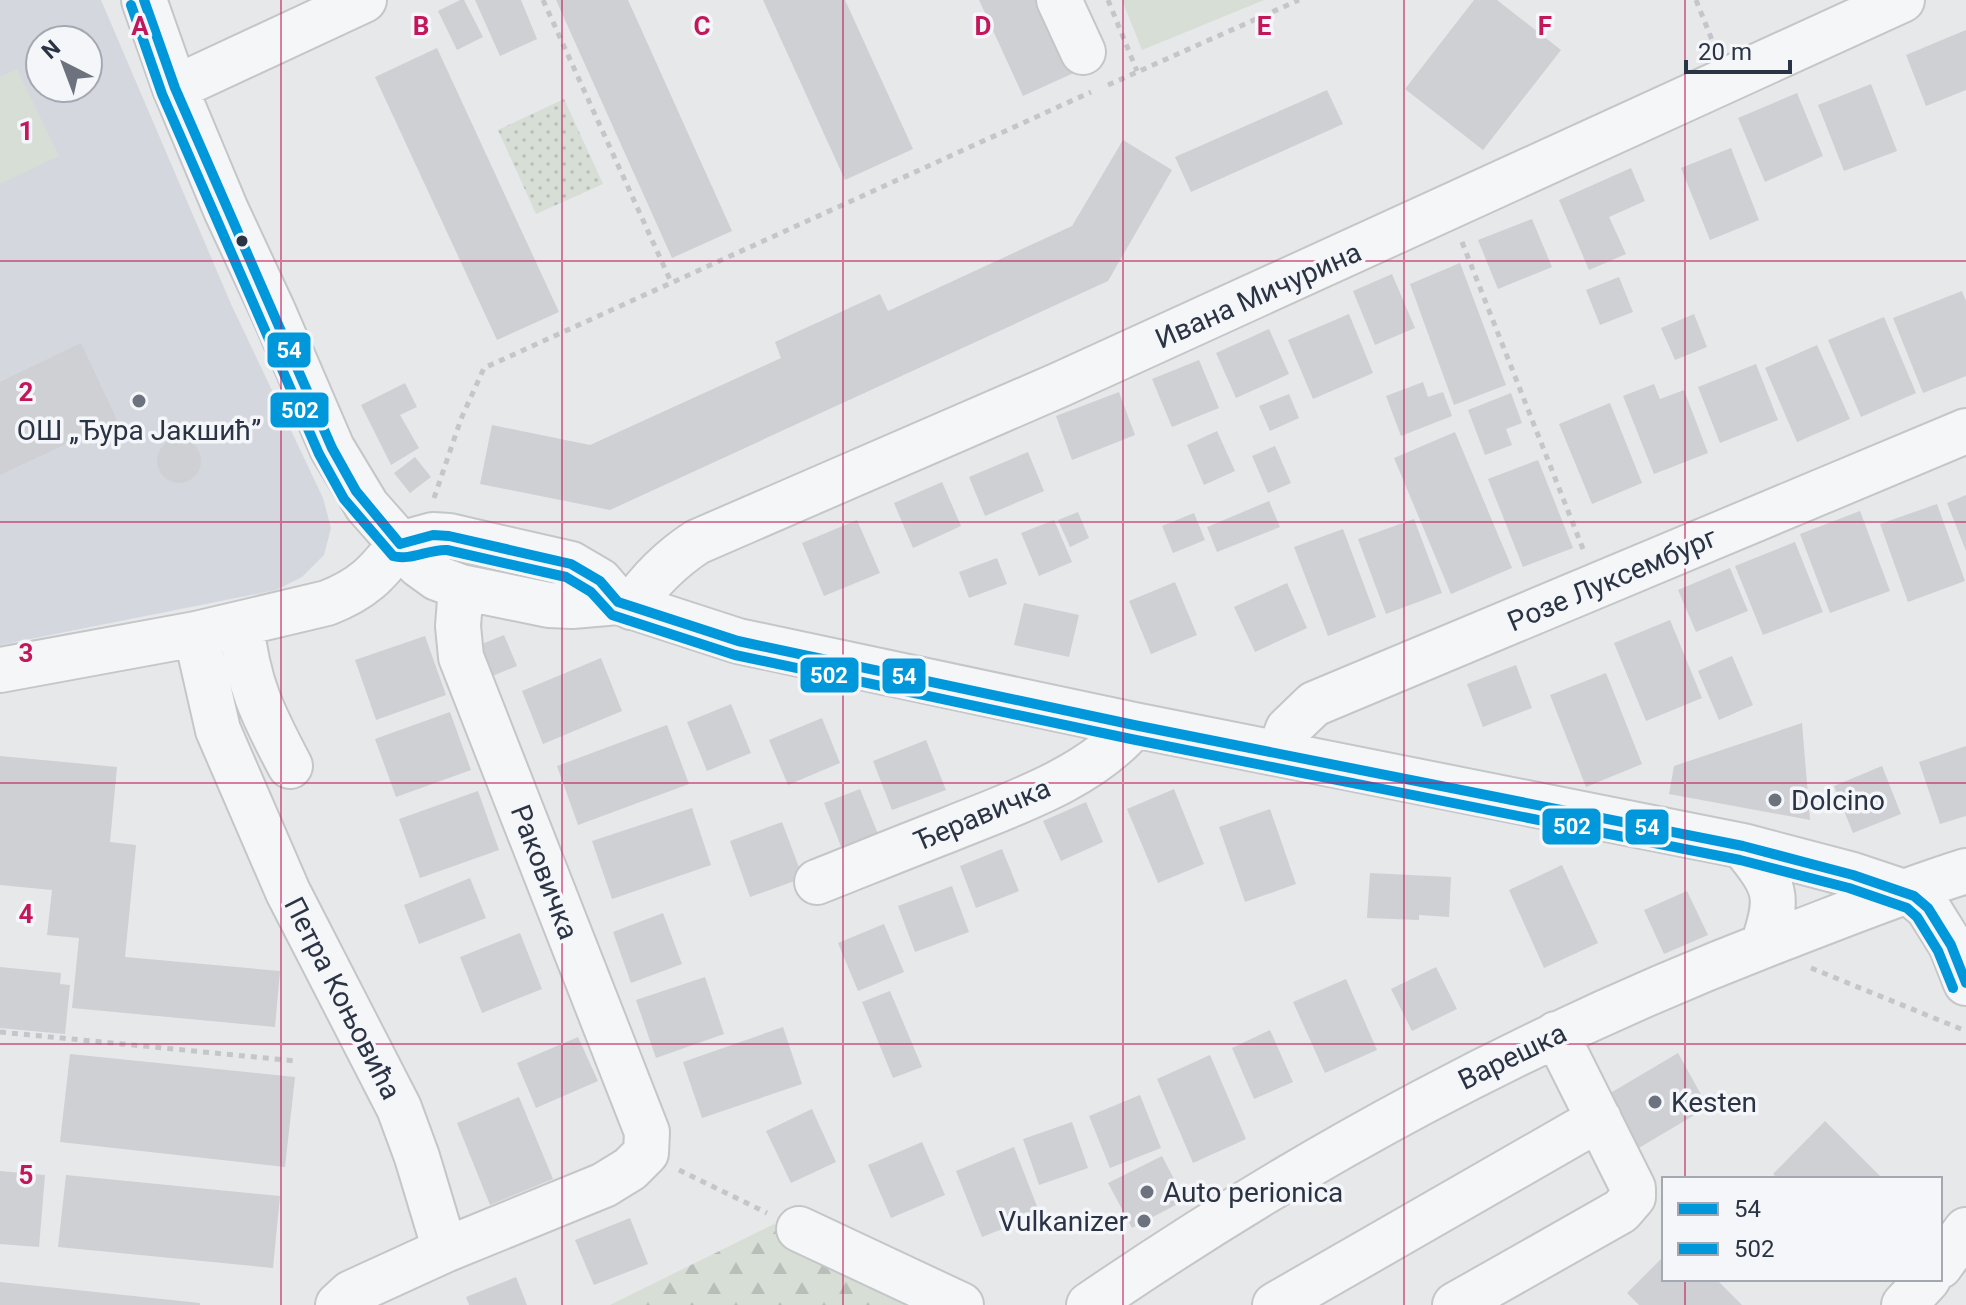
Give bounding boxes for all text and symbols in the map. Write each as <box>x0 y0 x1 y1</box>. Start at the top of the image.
text: A <box>131 11 149 41</box>
text: B <box>413 11 429 41</box>
text: C <box>693 11 711 41</box>
text: D <box>975 11 991 41</box>
text: E <box>1257 11 1272 41</box>
text: F <box>1538 11 1552 41</box>
north arrow <box>24 24 104 104</box>
scale bar <box>1686 24 1790 74</box>
text: N <box>37 35 65 64</box>
text: 20 m <box>1698 38 1752 66</box>
text: 1 <box>19 116 33 146</box>
unlabelled marker <box>234 233 250 249</box>
street label: Ивана Мичурина <box>1150 235 1366 356</box>
line badge: 54 <box>266 331 312 369</box>
text: 54 <box>276 338 302 363</box>
text: 2 <box>19 377 33 407</box>
line badge: 502 <box>269 391 330 429</box>
marker: ОШ „Ђура Јакшић” <box>130 392 148 410</box>
text: 502 <box>281 398 319 423</box>
place label: ОШ „Ђура Јакшић” <box>17 414 261 447</box>
street label: Розе Луксембург <box>1503 520 1722 638</box>
text: 3 <box>19 638 33 668</box>
line badge: 502 <box>799 656 860 694</box>
line badge: 54 <box>881 657 927 695</box>
text: 502 <box>810 663 848 688</box>
text: 54 <box>891 664 917 689</box>
street label: Ђеравичка <box>909 771 1055 858</box>
place label: Dolcino <box>1791 784 1885 817</box>
marker: Dolcino <box>1766 791 1784 809</box>
street label: Раковичка <box>504 800 585 944</box>
line badge: 502 <box>1541 807 1602 846</box>
line badge: 54 <box>1624 808 1670 846</box>
text: 502 <box>1553 814 1591 839</box>
text: 54 <box>1634 815 1660 840</box>
street label: Петра Коњовића <box>277 891 408 1105</box>
text: 4 <box>19 899 34 929</box>
street label: Варешка <box>1453 1016 1572 1097</box>
place label: Kesten <box>1671 1086 1757 1119</box>
marker: Kesten <box>1646 1093 1664 1111</box>
text: 5 <box>19 1160 33 1190</box>
place label: Auto perionica <box>1163 1176 1343 1209</box>
legend <box>1662 1177 1942 1281</box>
marker: Auto perionica <box>1138 1183 1156 1201</box>
text: 54 <box>1734 1195 1761 1223</box>
place label: Vulkanizer <box>999 1205 1129 1238</box>
marker: Vulkanizer <box>1135 1212 1153 1230</box>
text: 502 <box>1734 1235 1774 1263</box>

